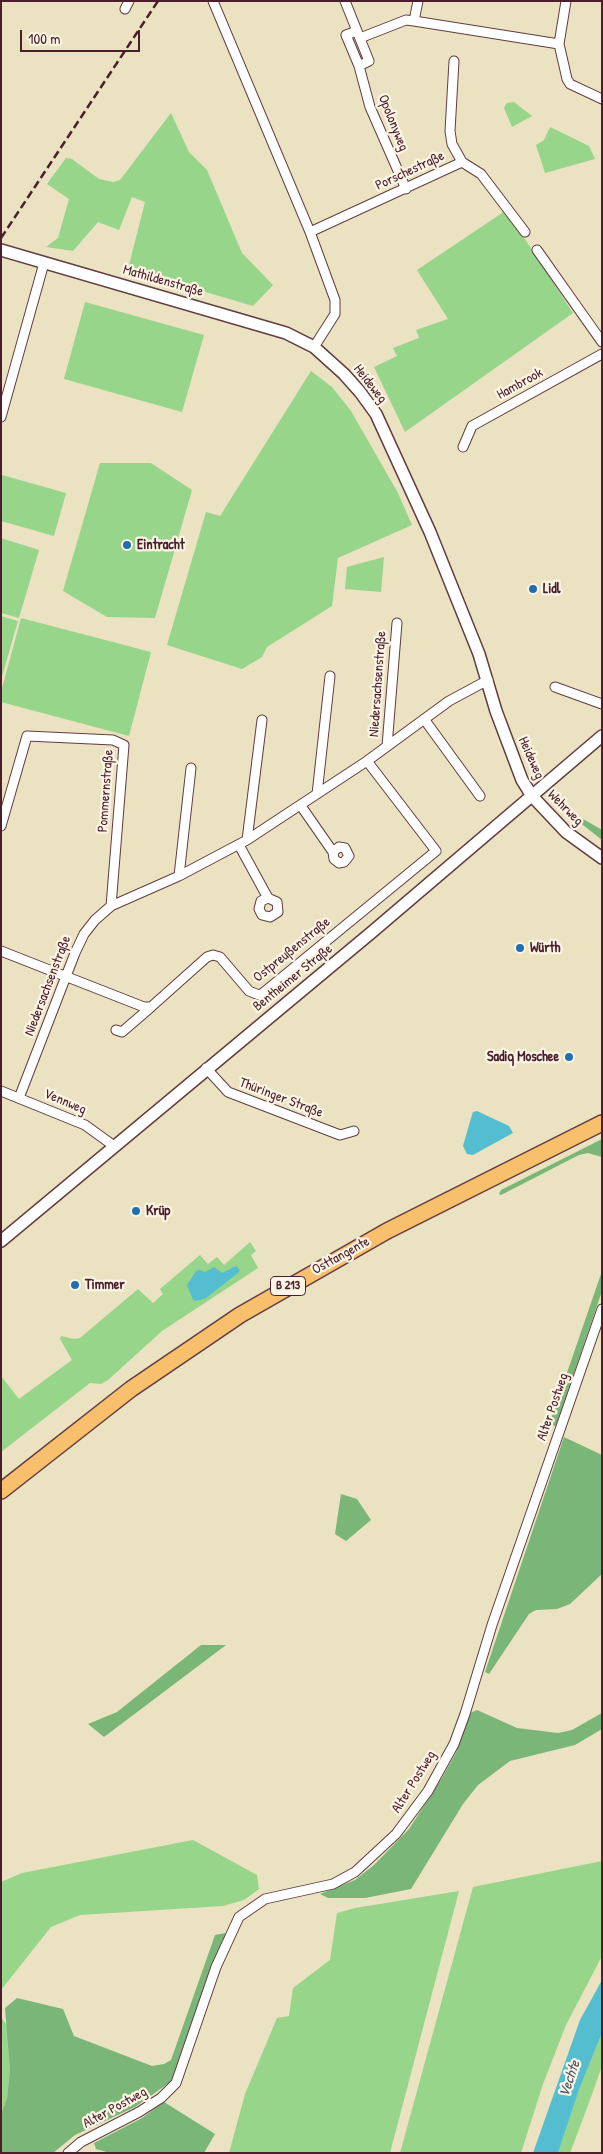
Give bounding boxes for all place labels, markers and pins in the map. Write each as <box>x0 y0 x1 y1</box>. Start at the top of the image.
place label: Eintracht <box>137 537 184 553</box>
marker: Eintracht <box>121 539 133 551</box>
place label: Lidl <box>543 581 561 597</box>
marker: Lidl <box>527 583 539 595</box>
place label: Würth <box>530 940 560 956</box>
marker: Würth <box>514 942 526 954</box>
place label: Sadiq Moschee <box>487 1049 559 1065</box>
marker: Sadiq Moschee <box>563 1051 575 1063</box>
place label: Krüp <box>146 1203 170 1219</box>
marker: Krüp <box>130 1205 142 1217</box>
place label: Timmer <box>85 1277 125 1293</box>
marker: Timmer <box>69 1279 81 1291</box>

